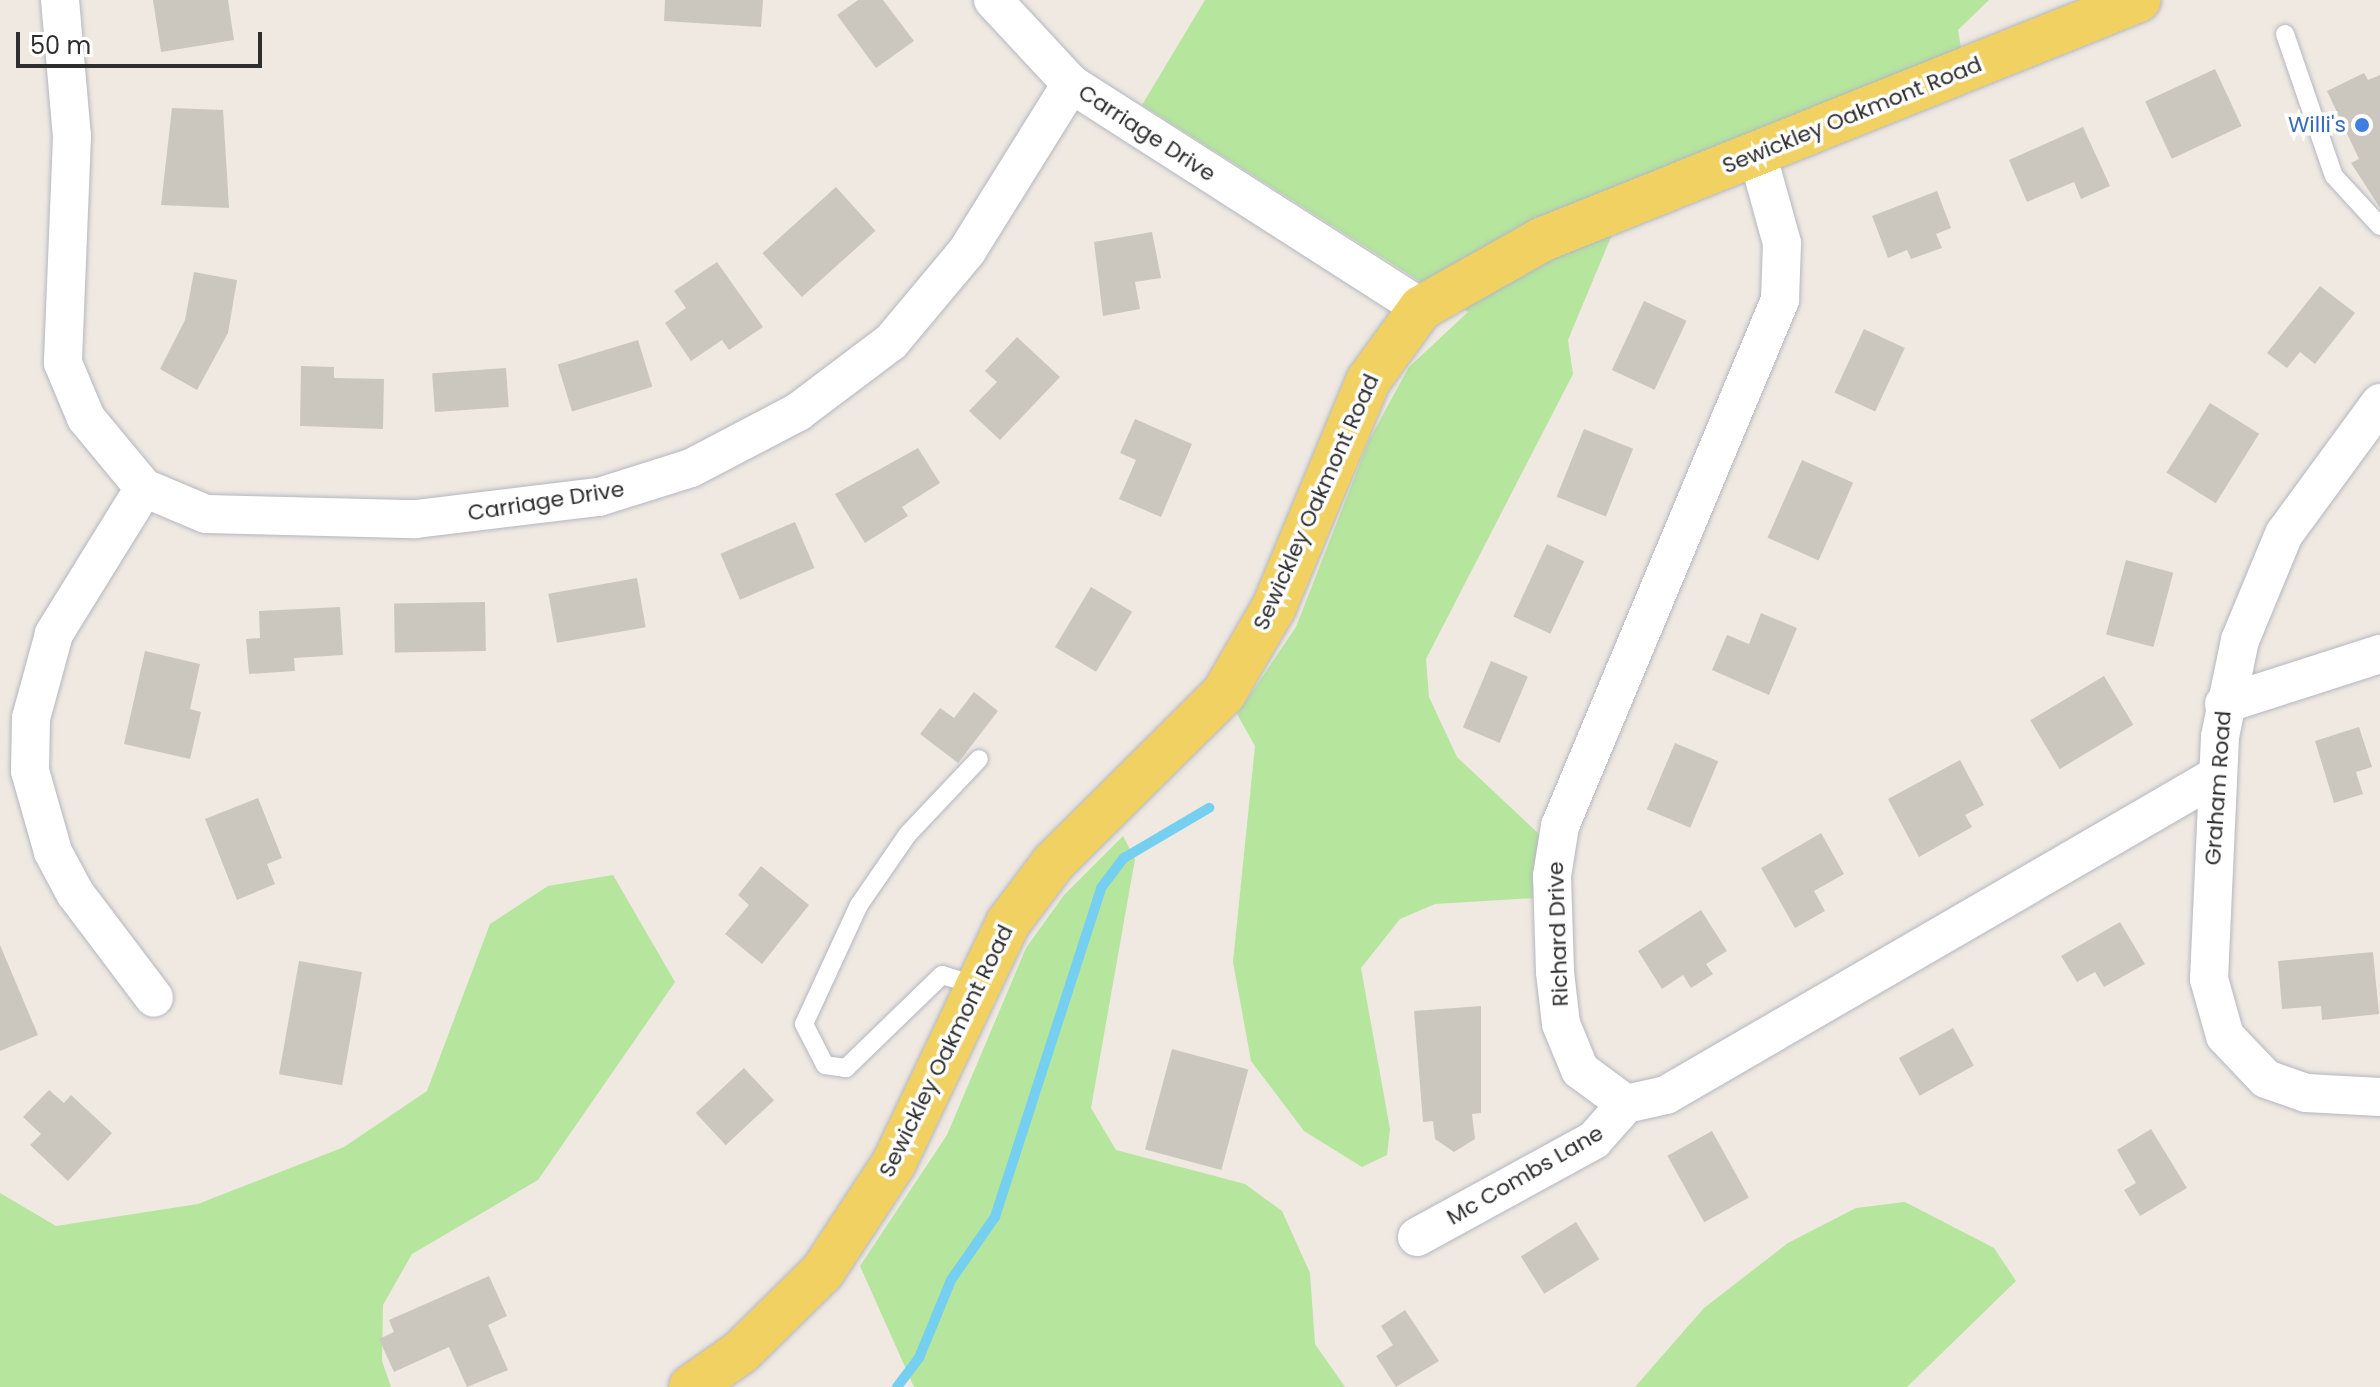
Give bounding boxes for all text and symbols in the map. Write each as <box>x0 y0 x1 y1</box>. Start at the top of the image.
scale bar <box>20 16 266 66</box>
text: 50 m <box>30 29 91 62</box>
street label: Sewickley Oakmont Road <box>1718 51 1986 179</box>
street label: Carriage Drive <box>1074 79 1220 187</box>
place label: Willi's <box>2288 112 2346 138</box>
marker: Willi's <box>2353 116 2371 134</box>
street label: Sewickley Oakmont Road <box>1248 370 1384 634</box>
street label: Carriage Drive <box>466 476 626 526</box>
street label: Graham Road <box>2199 710 2237 866</box>
street label: Richard Drive <box>1542 861 1574 1007</box>
street label: Sewickley Oakmont Road <box>873 921 1019 1181</box>
street label: Mc Combs Lane <box>1442 1120 1608 1230</box>

